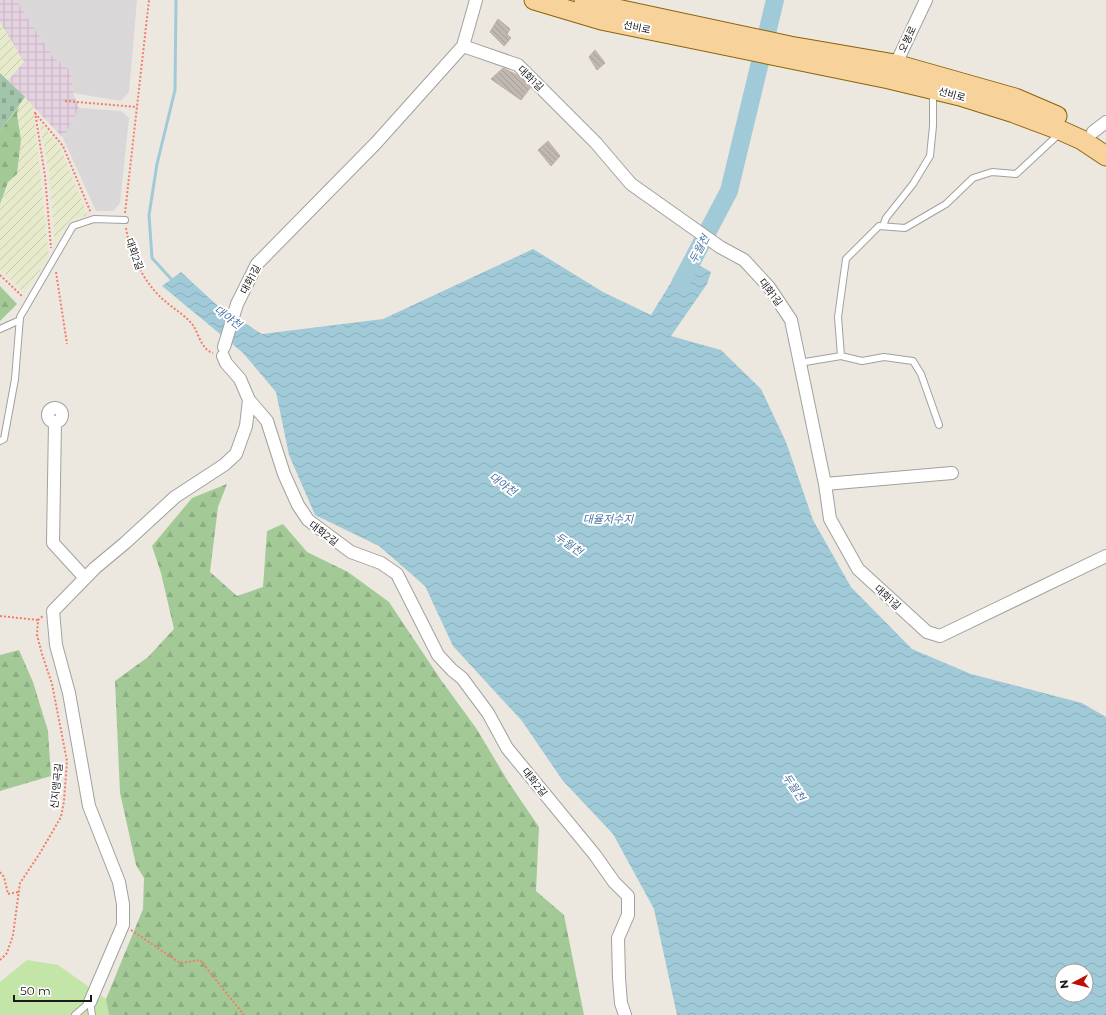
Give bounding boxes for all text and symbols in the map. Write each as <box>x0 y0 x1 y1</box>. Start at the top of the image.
street label: 선비로 <box>622 18 652 37</box>
street label: 오봉로 <box>896 24 919 54</box>
street label: 대화1길 <box>515 63 546 94</box>
street label: 선비로 <box>937 85 967 104</box>
water label: 두월천 <box>686 231 713 266</box>
street label: 대화2길 <box>123 236 146 272</box>
street label: 대화1길 <box>237 262 264 296</box>
street label: 대화1길 <box>756 276 785 309</box>
water label: 대야천 <box>212 302 246 333</box>
water label: 대야천 <box>487 469 521 500</box>
water label: 대율저수지 <box>583 512 634 526</box>
street label: 대화2길 <box>306 518 341 549</box>
water label: 두월천 <box>553 529 587 560</box>
street label: 대화1길 <box>872 582 904 613</box>
street label: 신지앵곡길 <box>48 762 65 810</box>
street label: 대화2길 <box>519 765 550 799</box>
water label: 두월천 <box>780 770 809 805</box>
north arrow <box>1054 963 1094 1003</box>
scale bar <box>14 977 91 1003</box>
text: N <box>1057 979 1072 989</box>
text: 50 m <box>20 983 51 998</box>

